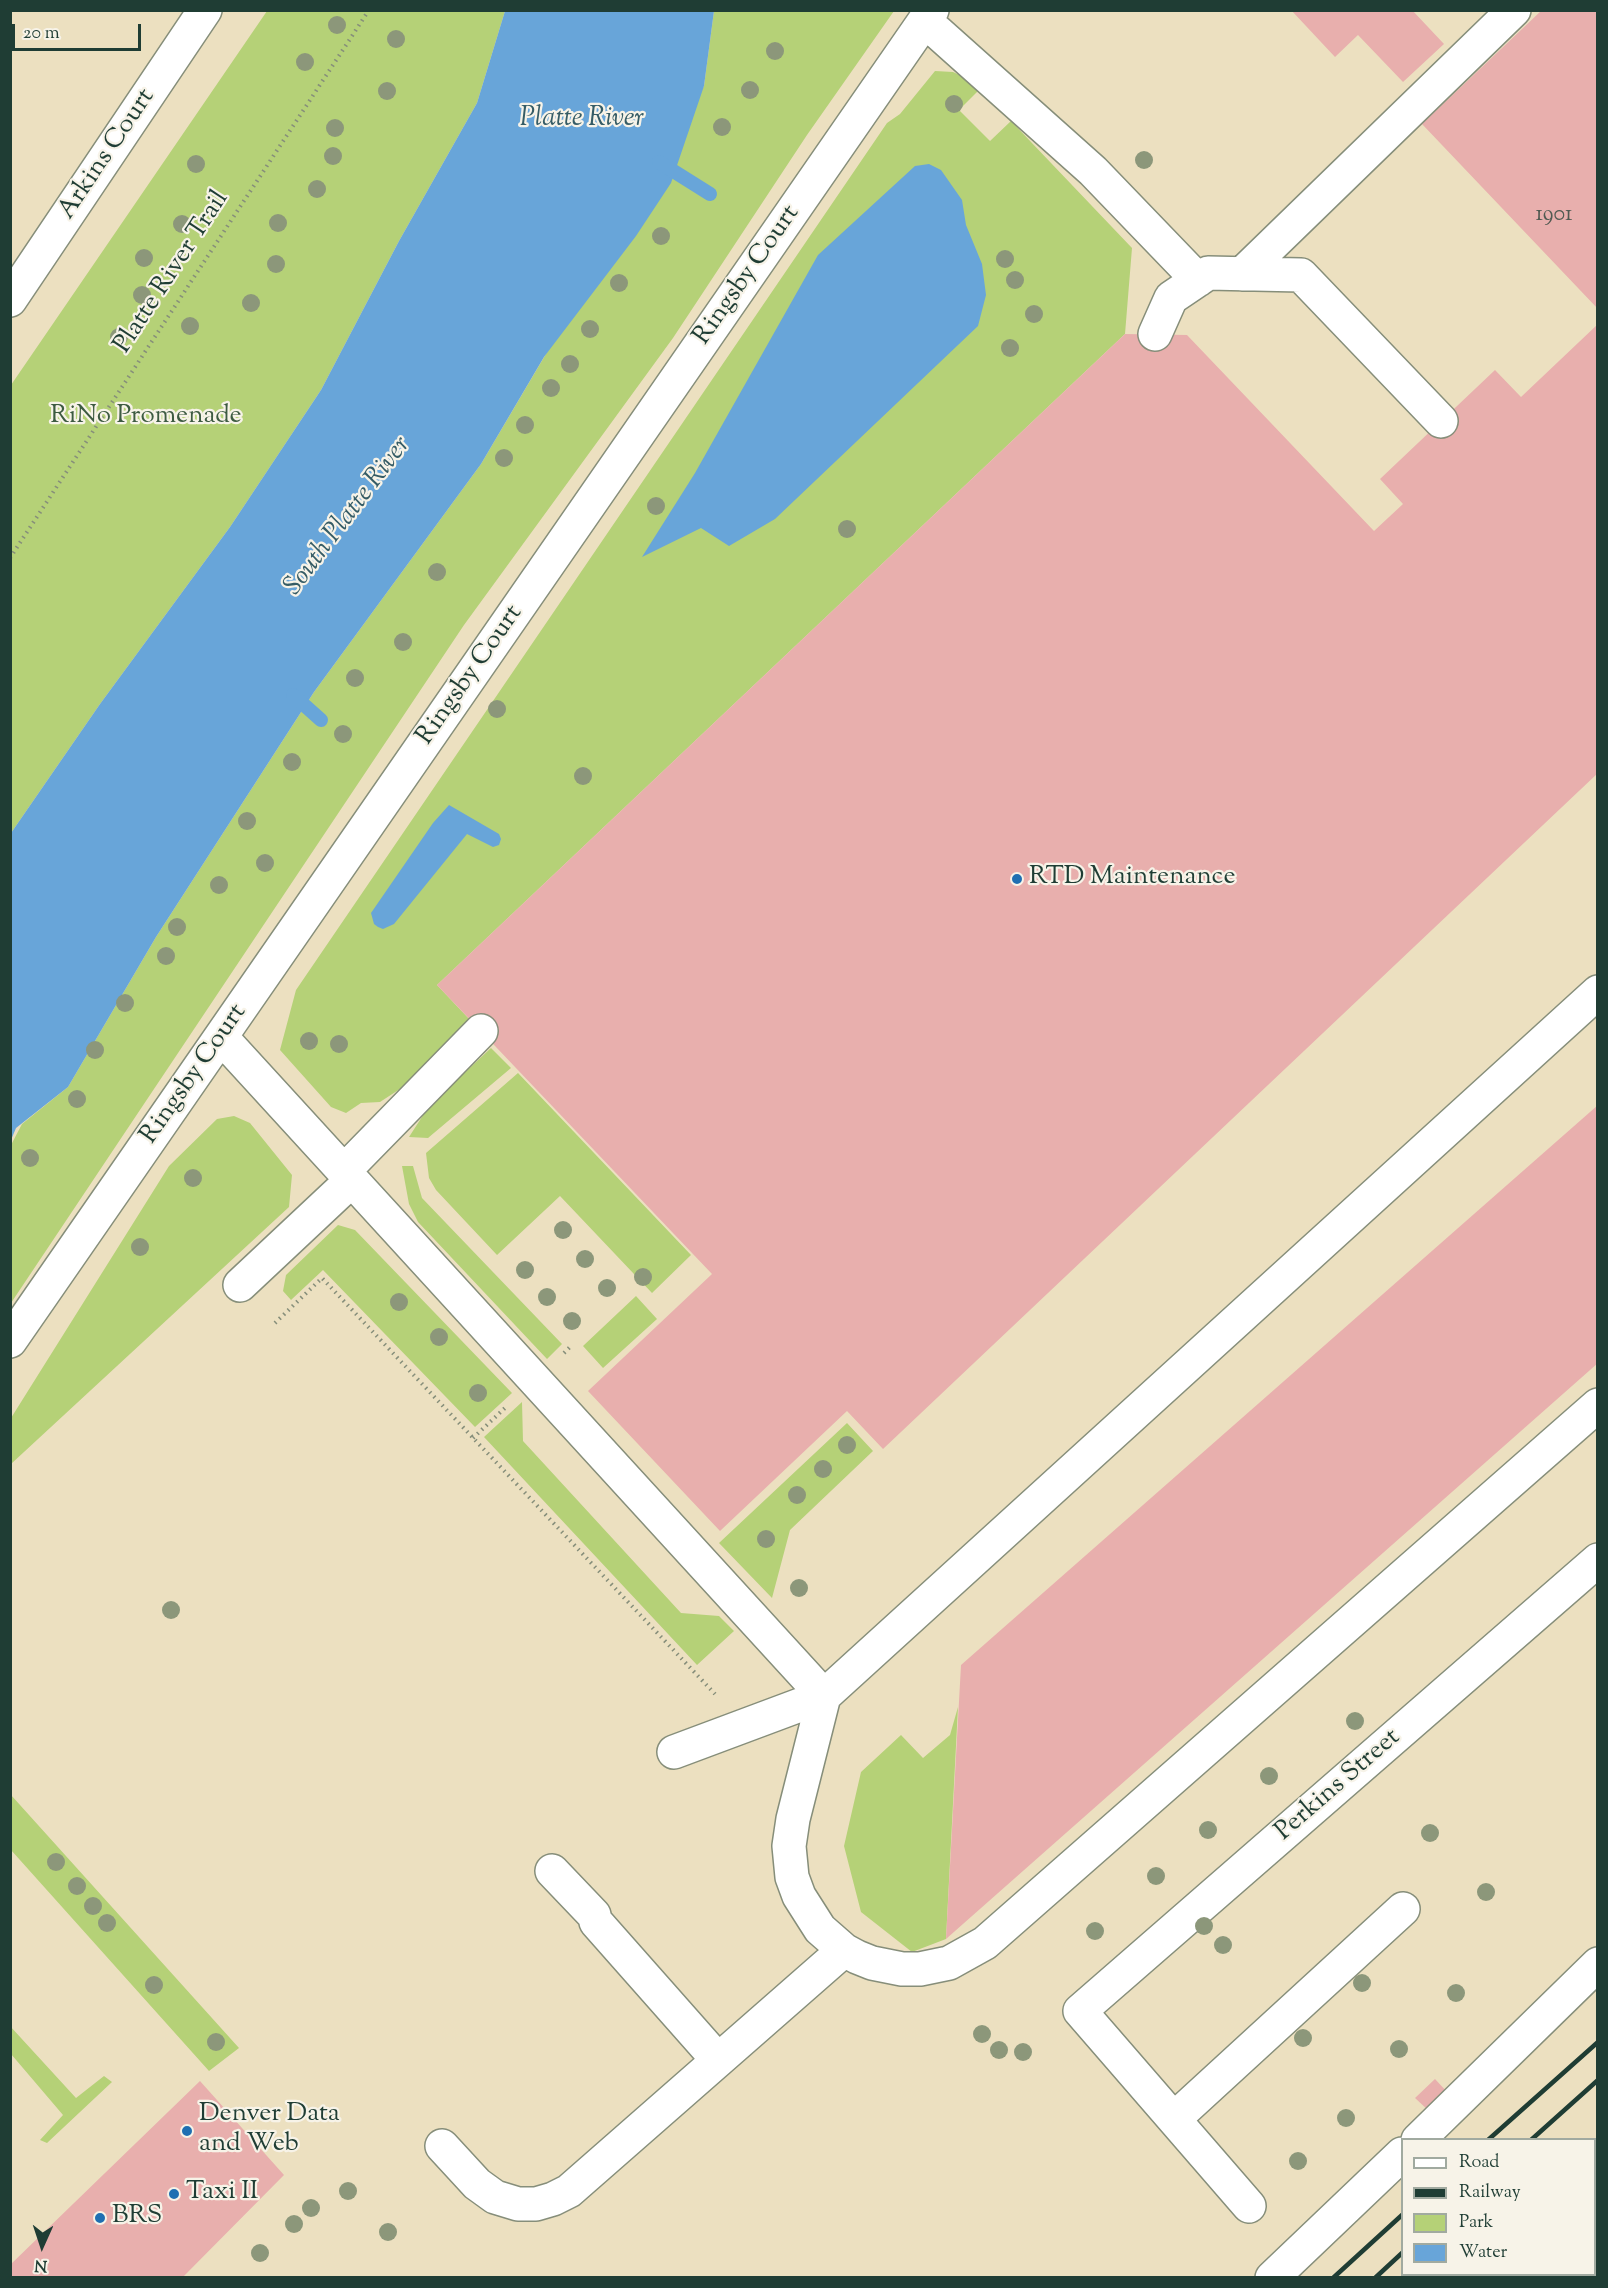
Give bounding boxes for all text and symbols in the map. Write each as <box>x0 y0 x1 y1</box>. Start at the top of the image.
scale bar <box>15 12 144 50</box>
text: 20 m <box>23 21 60 47</box>
street label: Arkins Court <box>53 84 163 226</box>
water label: Platte River <box>520 104 644 136</box>
street label: Platte River Trail <box>109 186 237 360</box>
street label: Ringsby Court <box>688 200 808 352</box>
house number: 1901 <box>1536 203 1572 229</box>
park label: RiNo Promenade <box>50 402 242 434</box>
water label: South Platte River <box>279 431 419 603</box>
street label: Ringsby Court <box>411 600 531 752</box>
place label: RTD Maintenance <box>1029 863 1235 895</box>
marker: RTD Maintenance <box>1010 872 1024 886</box>
street label: Ringsby Court <box>135 999 255 1151</box>
street label: Perkins Street <box>1270 1723 1408 1849</box>
place label: Denver Data and Web <box>199 2100 340 2162</box>
marker: Denver Data and Web <box>180 2124 194 2138</box>
legend <box>1401 2138 1596 2276</box>
text: Road <box>1459 2150 1499 2176</box>
place label: Taxi II <box>186 2178 258 2210</box>
text: Railway <box>1459 2180 1521 2206</box>
marker: Taxi II <box>167 2187 181 2201</box>
place label: BRS <box>112 2202 162 2234</box>
text: Park <box>1459 2210 1493 2236</box>
marker: BRS <box>93 2211 107 2225</box>
north arrow <box>12 2216 72 2276</box>
text: Water <box>1459 2240 1507 2266</box>
text: N <box>34 2253 48 2276</box>

